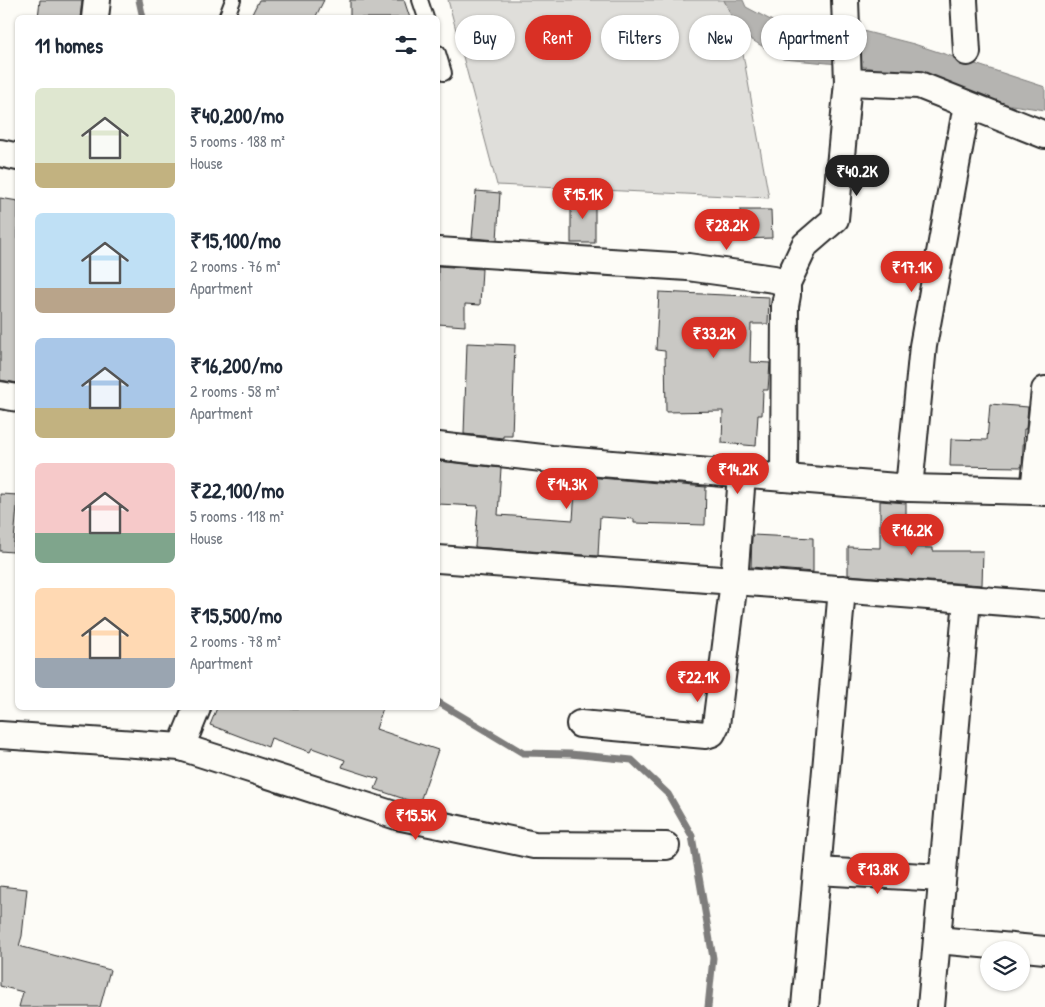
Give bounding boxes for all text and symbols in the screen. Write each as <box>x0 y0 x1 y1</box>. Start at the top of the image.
chip: Buy <box>455 15 515 60</box>
chip: Rent <box>525 15 591 60</box>
chip: Filters <box>601 15 679 60</box>
chip: New <box>689 15 751 60</box>
chip: Apartment <box>761 15 867 60</box>
text: 11 homes <box>35 31 103 60</box>
icon: filters <box>392 31 420 59</box>
text: ₹40,200/mo <box>190 101 284 130</box>
icon: home <box>75 108 135 168</box>
text: 5 rooms · 188 m² <box>190 130 285 152</box>
text: House <box>190 152 223 174</box>
pin: ₹40.2K <box>816 154 898 197</box>
text: ₹40.2K <box>836 160 878 182</box>
pin: ₹15.1K <box>542 178 624 220</box>
text: ₹15.1K <box>563 183 603 205</box>
pin: ₹28.2K <box>686 208 768 251</box>
text: ₹28.2K <box>706 214 748 236</box>
text: ₹15,100/mo <box>190 226 281 255</box>
icon: home <box>75 233 135 293</box>
pin: ₹17.1K <box>871 250 953 293</box>
text: 2 rooms · 76 m² <box>190 255 280 277</box>
text: ₹17.1K <box>892 256 932 278</box>
text: Apartment <box>190 277 253 299</box>
pin: ₹33.2K <box>673 316 755 359</box>
text: ₹33.2K <box>693 322 735 344</box>
text: ₹16,200/mo <box>190 351 283 380</box>
icon: home <box>75 358 135 418</box>
text: 2 rooms · 58 m² <box>190 380 280 402</box>
text: Apartment <box>190 402 253 424</box>
pin: ₹14.2K <box>697 452 779 495</box>
text: ₹14.2K <box>718 458 758 480</box>
pin: ₹14.3K <box>526 468 608 510</box>
text: ₹14.3K <box>547 473 587 495</box>
text: ₹22,100/mo <box>190 476 284 505</box>
icon: home <box>75 483 135 543</box>
text: 5 rooms · 118 m² <box>190 505 284 527</box>
pin: ₹16.2K <box>871 514 953 556</box>
text: ₹16.2K <box>892 519 932 541</box>
text: House <box>190 527 223 549</box>
text: ₹15,500/mo <box>190 601 282 630</box>
icon: home <box>75 608 135 668</box>
text: 2 rooms · 78 m² <box>190 630 281 652</box>
text: Apartment <box>190 652 253 674</box>
pin: ₹22.1K <box>657 660 739 703</box>
text: ₹22.1K <box>677 666 719 688</box>
pin: ₹15.5K <box>375 798 457 841</box>
text: ₹15.5K <box>396 804 436 826</box>
pin: ₹13.8K <box>837 852 919 895</box>
text: ₹13.8K <box>858 858 898 880</box>
map controls <box>980 941 1030 991</box>
button: layers <box>980 941 1030 991</box>

